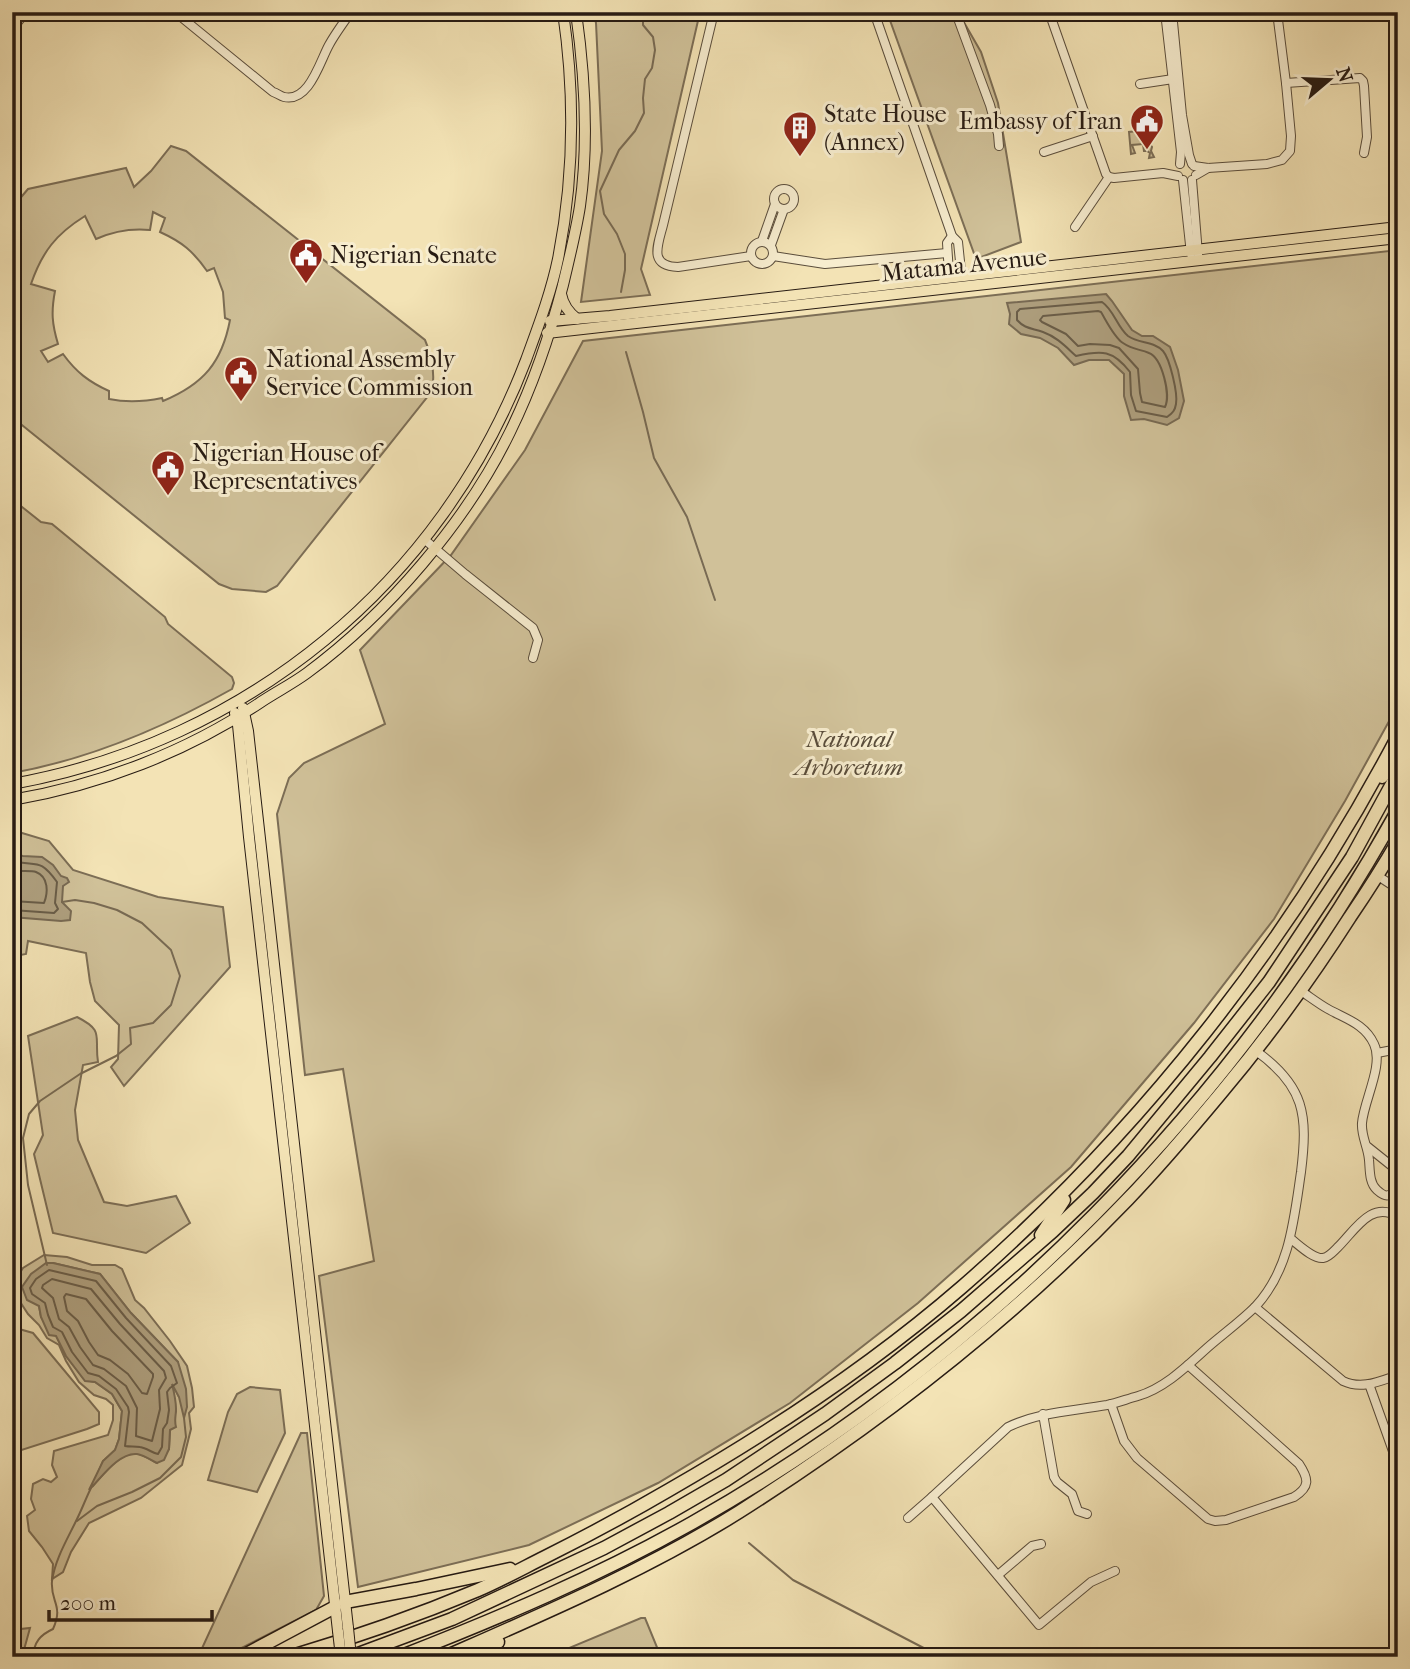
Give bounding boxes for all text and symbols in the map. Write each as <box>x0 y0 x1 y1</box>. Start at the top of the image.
north arrow <box>1294 46 1364 116</box>
text: N <box>1331 64 1357 86</box>
place label: State House (Annex) <box>824 100 947 156</box>
public building icon: Embassy of Iran <box>1128 102 1166 151</box>
place label: Embassy of Iran <box>959 107 1122 135</box>
building icon: State House (Annex) <box>781 109 819 158</box>
public building icon: Nigerian Senate <box>287 236 325 285</box>
place label: Nigerian Senate <box>330 241 497 269</box>
street label: Matama Avenue <box>880 242 1048 288</box>
place label: National Assembly Service Commission <box>266 345 473 401</box>
public building icon: National Assembly Service Commission <box>222 354 260 403</box>
place label: Nigerian House of Representatives <box>192 439 384 495</box>
public building icon: Nigerian House of Representatives <box>149 448 187 497</box>
park label: National Arboretum <box>792 725 903 781</box>
scale bar <box>49 1578 212 1622</box>
text: 200 m <box>60 1591 116 1615</box>

